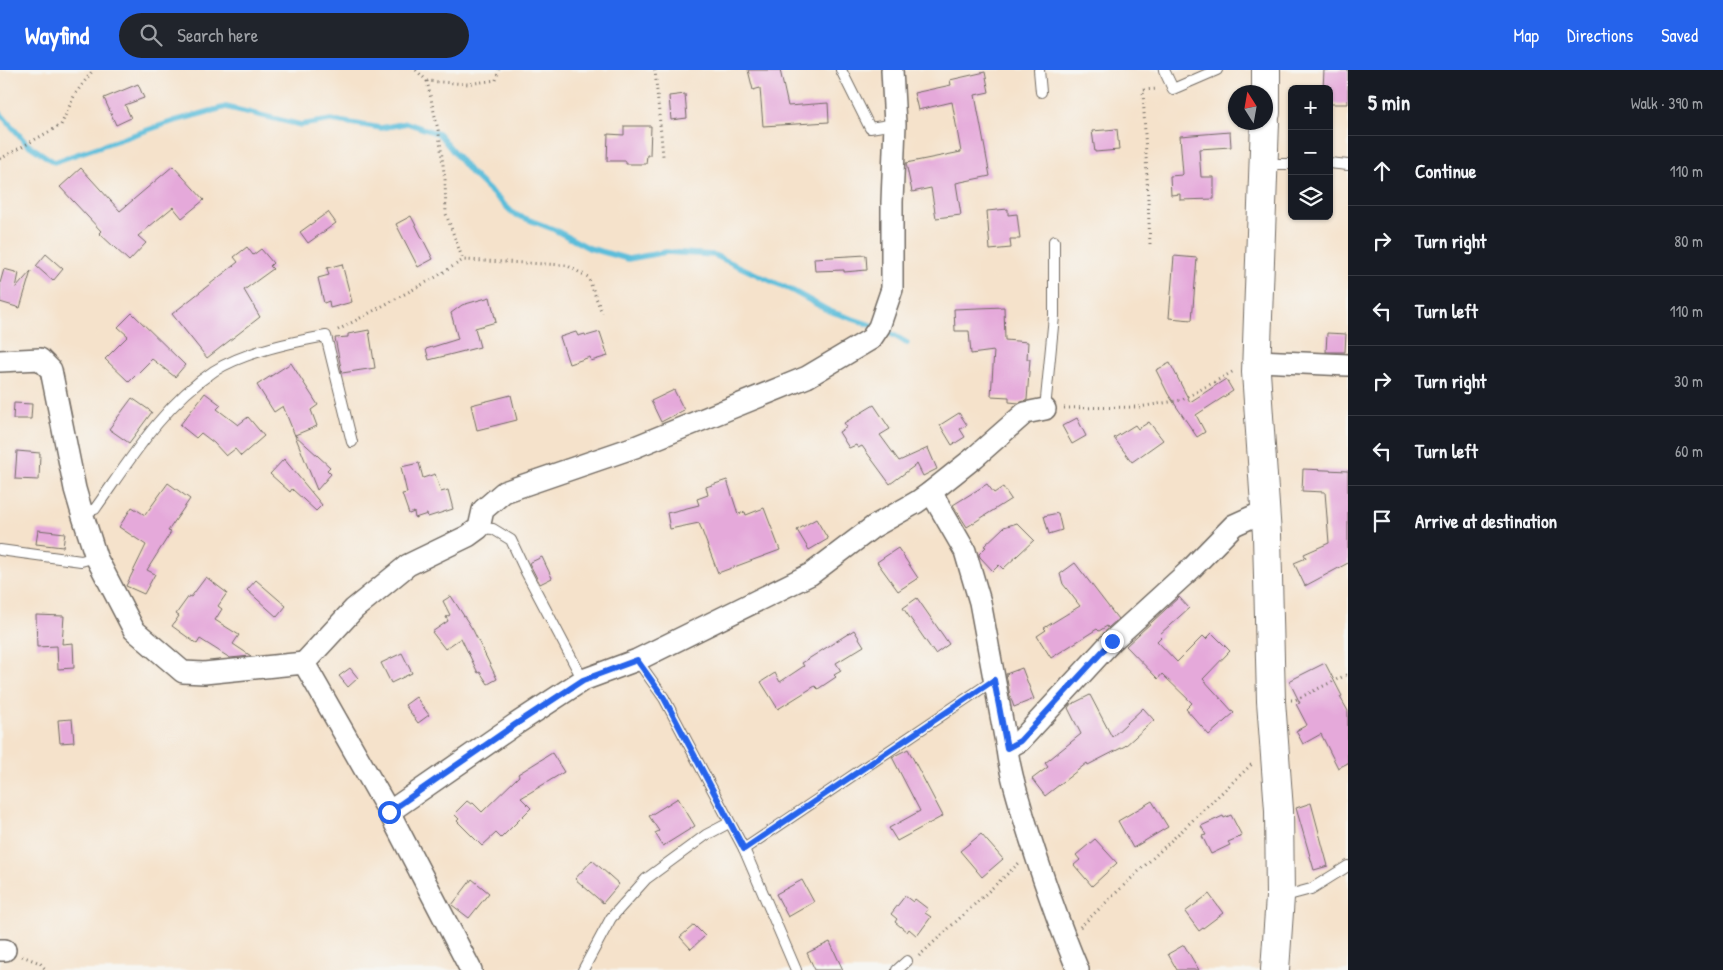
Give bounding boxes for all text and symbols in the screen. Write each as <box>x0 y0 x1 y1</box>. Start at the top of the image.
search box <box>119 13 469 58</box>
text: Wayfind <box>25 19 89 51</box>
icon: search <box>137 21 165 49</box>
text: Search here <box>177 22 258 48</box>
text: Map <box>1514 23 1539 48</box>
text: Directions <box>1567 23 1633 48</box>
text: Saved <box>1661 23 1698 48</box>
north arrow <box>1228 85 1273 130</box>
map controls <box>1288 85 1333 220</box>
button: + <box>1288 85 1333 130</box>
text: 5 min <box>1368 88 1410 117</box>
text: Walk · 390 m <box>1631 92 1703 114</box>
button: − <box>1288 130 1333 175</box>
icon: ahead <box>1368 157 1396 185</box>
text: Continue <box>1415 158 1476 184</box>
text: 110 m <box>1670 160 1703 182</box>
button: layers <box>1288 175 1333 220</box>
icon: right <box>1368 227 1396 255</box>
text: Turn right <box>1415 228 1486 254</box>
text: 80 m <box>1674 230 1703 252</box>
icon: left <box>1368 297 1396 325</box>
text: Turn left <box>1415 298 1478 324</box>
text: 110 m <box>1670 300 1703 322</box>
icon: right <box>1368 367 1396 395</box>
text: Turn right <box>1415 368 1486 394</box>
text: 30 m <box>1674 370 1703 392</box>
icon: left <box>1368 437 1396 465</box>
text: Turn left <box>1415 438 1478 464</box>
text: 60 m <box>1675 440 1703 462</box>
icon: arrive <box>1368 507 1396 535</box>
text: Arrive at destination <box>1415 508 1557 534</box>
route end <box>1101 630 1124 653</box>
route start <box>378 801 401 824</box>

